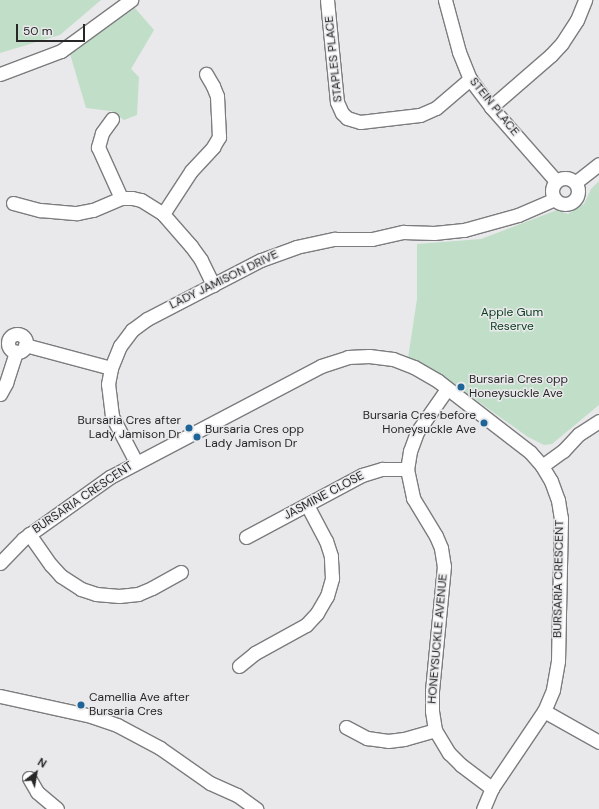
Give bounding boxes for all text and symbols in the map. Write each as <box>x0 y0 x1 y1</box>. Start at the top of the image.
street label: STAPLES PLACE <box>322 15 346 103</box>
scale bar <box>18 16 87 42</box>
text: 50 m <box>23 23 52 39</box>
street label: STEIN PLACE <box>466 75 522 139</box>
street label: LADY JAMISON DRIVE <box>167 247 281 313</box>
park label: Apple Gum Reserve <box>481 306 543 334</box>
place label: Bursaria Cres opp Honeysuckle Ave <box>469 373 568 401</box>
marker: Bursaria Cres opp Honeysuckle Ave <box>456 382 466 392</box>
place label: Bursaria Cres before Honeysuckle Ave <box>363 409 476 437</box>
place label: Bursaria Cres after Lady Jamison Dr <box>78 414 181 442</box>
marker: Bursaria Cres before Honeysuckle Ave <box>479 418 489 428</box>
marker: Bursaria Cres after Lady Jamison Dr <box>184 423 194 433</box>
place label: Bursaria Cres opp Lady Jamison Dr <box>205 423 304 451</box>
marker: Bursaria Cres opp Lady Jamison Dr <box>192 432 202 442</box>
street label: BURSARIA CRESCENT <box>30 459 136 537</box>
street label: JASMINE CLOSE <box>281 469 367 523</box>
street label: BURSARIA CRESCENT <box>551 520 567 638</box>
street label: HONEYSUCKLE AVENUE <box>425 573 451 705</box>
place label: Camellia Ave after Bursaria Cres <box>89 691 189 719</box>
marker: Camellia Ave after Bursaria Cres <box>76 700 86 710</box>
north arrow <box>16 753 56 793</box>
text: N <box>35 755 49 771</box>

